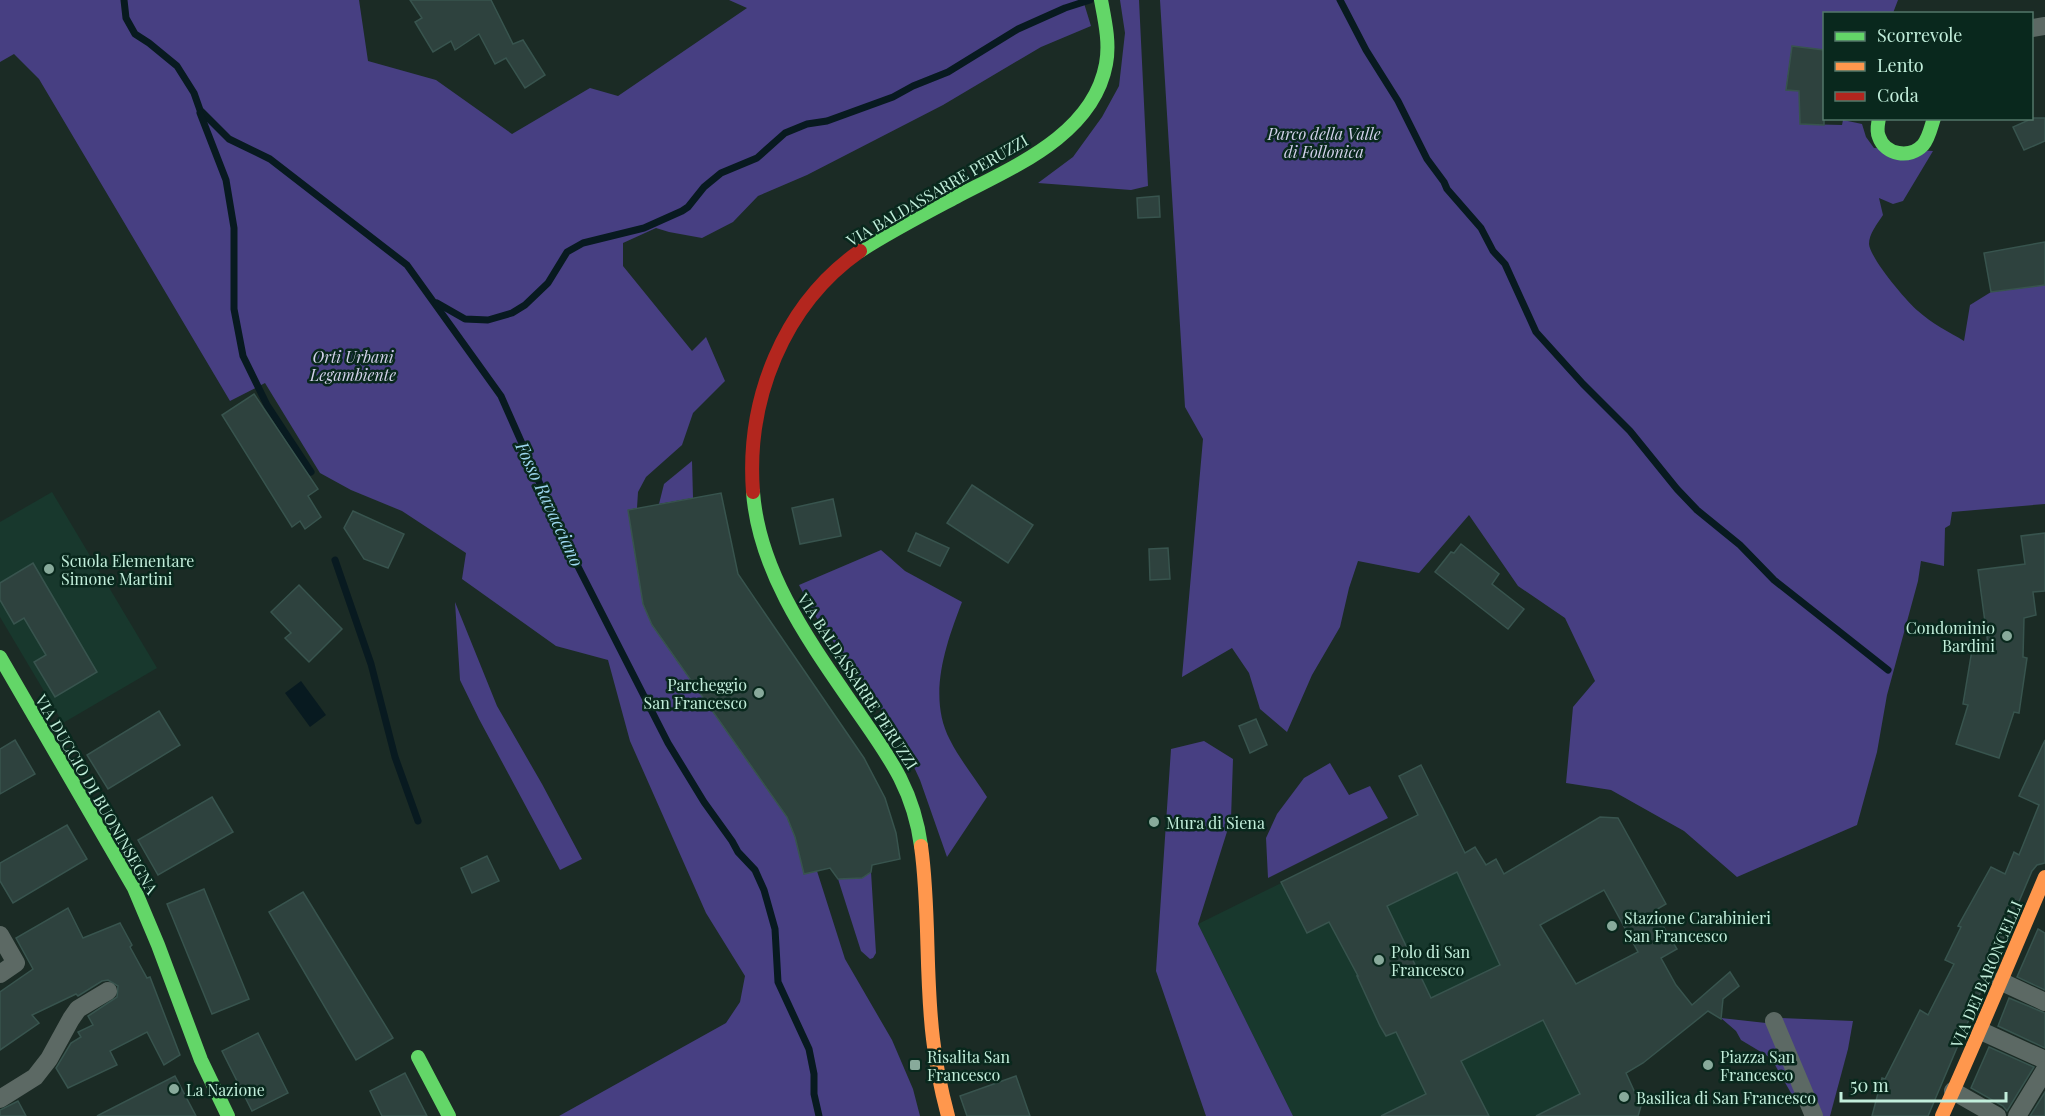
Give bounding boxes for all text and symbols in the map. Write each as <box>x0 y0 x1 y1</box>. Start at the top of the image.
legend <box>1823 12 2033 120</box>
text: Scorrevole <box>1877 23 1962 47</box>
text: Lento <box>1877 53 1924 77</box>
text: Coda <box>1877 83 1919 107</box>
park label: Parco della Valle di Follonica <box>1266 123 1381 162</box>
street label: VIA BALDASSARRE PERUZZI <box>842 129 1031 251</box>
park label: Orti Urbani Legambiente <box>309 346 396 385</box>
water label: Fosso Ravacciano <box>510 437 590 571</box>
place label: Scuola Elementare Simone Martini <box>61 550 194 589</box>
marker: Scuola Elementare Simone Martini <box>42 562 56 576</box>
street label: VIA BALDASSARRE PERUZZI <box>793 588 923 773</box>
place label: Condominio Bardini <box>1906 617 1995 656</box>
marker: Condominio Bardini <box>2000 629 2014 643</box>
place label: Parcheggio San Francesco <box>644 674 747 713</box>
marker: Parcheggio San Francesco <box>752 686 766 700</box>
street label: VIA DUCCIO DI BUONINSEGNA <box>31 690 163 898</box>
place label: Mura di Siena <box>1166 812 1265 833</box>
marker: Mura di Siena <box>1147 815 1161 829</box>
street label: VIA DEI BARONCELLI <box>1945 897 2027 1052</box>
place label: Stazione Carabinieri San Francesco <box>1624 907 1771 946</box>
marker: Stazione Carabinieri San Francesco <box>1605 919 1619 933</box>
place label: Polo di San Francesco <box>1391 941 1471 980</box>
marker: Polo di San Francesco <box>1372 953 1386 967</box>
place label: Risalita San Francesco <box>927 1046 1010 1085</box>
place label: Piazza San Francesco <box>1720 1046 1796 1085</box>
marker: Risalita San Francesco <box>908 1058 922 1072</box>
marker: Piazza San Francesco <box>1701 1058 1715 1072</box>
scale bar <box>1841 1065 2006 1103</box>
text: 50 m <box>1850 1073 1889 1097</box>
place label: La Nazione <box>186 1079 265 1100</box>
marker: La Nazione <box>167 1082 181 1096</box>
place label: Basilica di San Francesco <box>1636 1087 1816 1108</box>
marker: Basilica di San Francesco <box>1617 1090 1631 1104</box>

